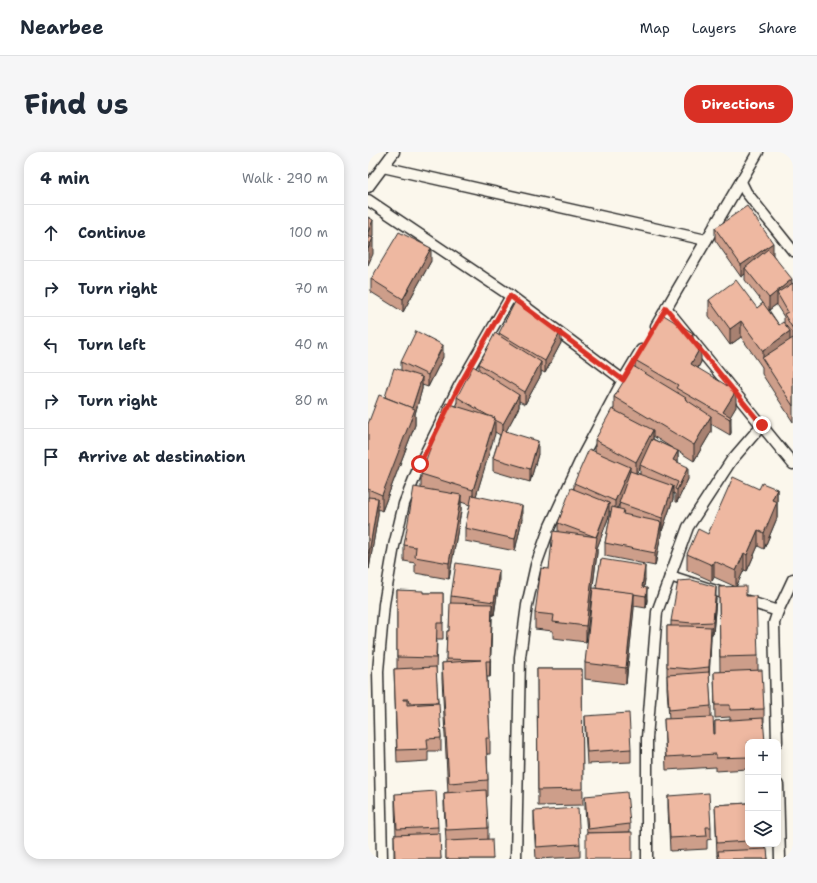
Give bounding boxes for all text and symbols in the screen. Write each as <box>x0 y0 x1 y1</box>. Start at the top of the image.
text: Nearbee <box>20 15 104 40</box>
text: Map <box>640 19 670 37</box>
text: Layers <box>692 19 736 37</box>
text: Share <box>758 19 797 37</box>
text: Find us <box>24 85 129 123</box>
button: Directions <box>684 85 793 123</box>
text: 4 min <box>40 167 90 189</box>
text: Walk · 290 m <box>242 170 328 187</box>
icon: ahead <box>40 222 62 244</box>
text: Continue <box>78 223 146 243</box>
text: 100 m <box>289 224 328 241</box>
icon: right <box>40 278 62 300</box>
text: Turn right <box>78 279 158 299</box>
text: 70 m <box>294 280 328 297</box>
icon: left <box>40 334 62 356</box>
text: Turn left <box>78 335 146 355</box>
text: 40 m <box>294 336 328 353</box>
icon: right <box>40 390 62 412</box>
text: Turn right <box>78 391 158 411</box>
text: 80 m <box>294 392 328 409</box>
route end <box>753 416 771 434</box>
icon: arrive <box>40 446 62 468</box>
text: Arrive at destination <box>78 447 246 467</box>
route start <box>411 455 429 473</box>
map controls <box>745 739 781 847</box>
button: + <box>745 739 781 775</box>
button: − <box>745 775 781 811</box>
button: layers <box>745 811 781 847</box>

